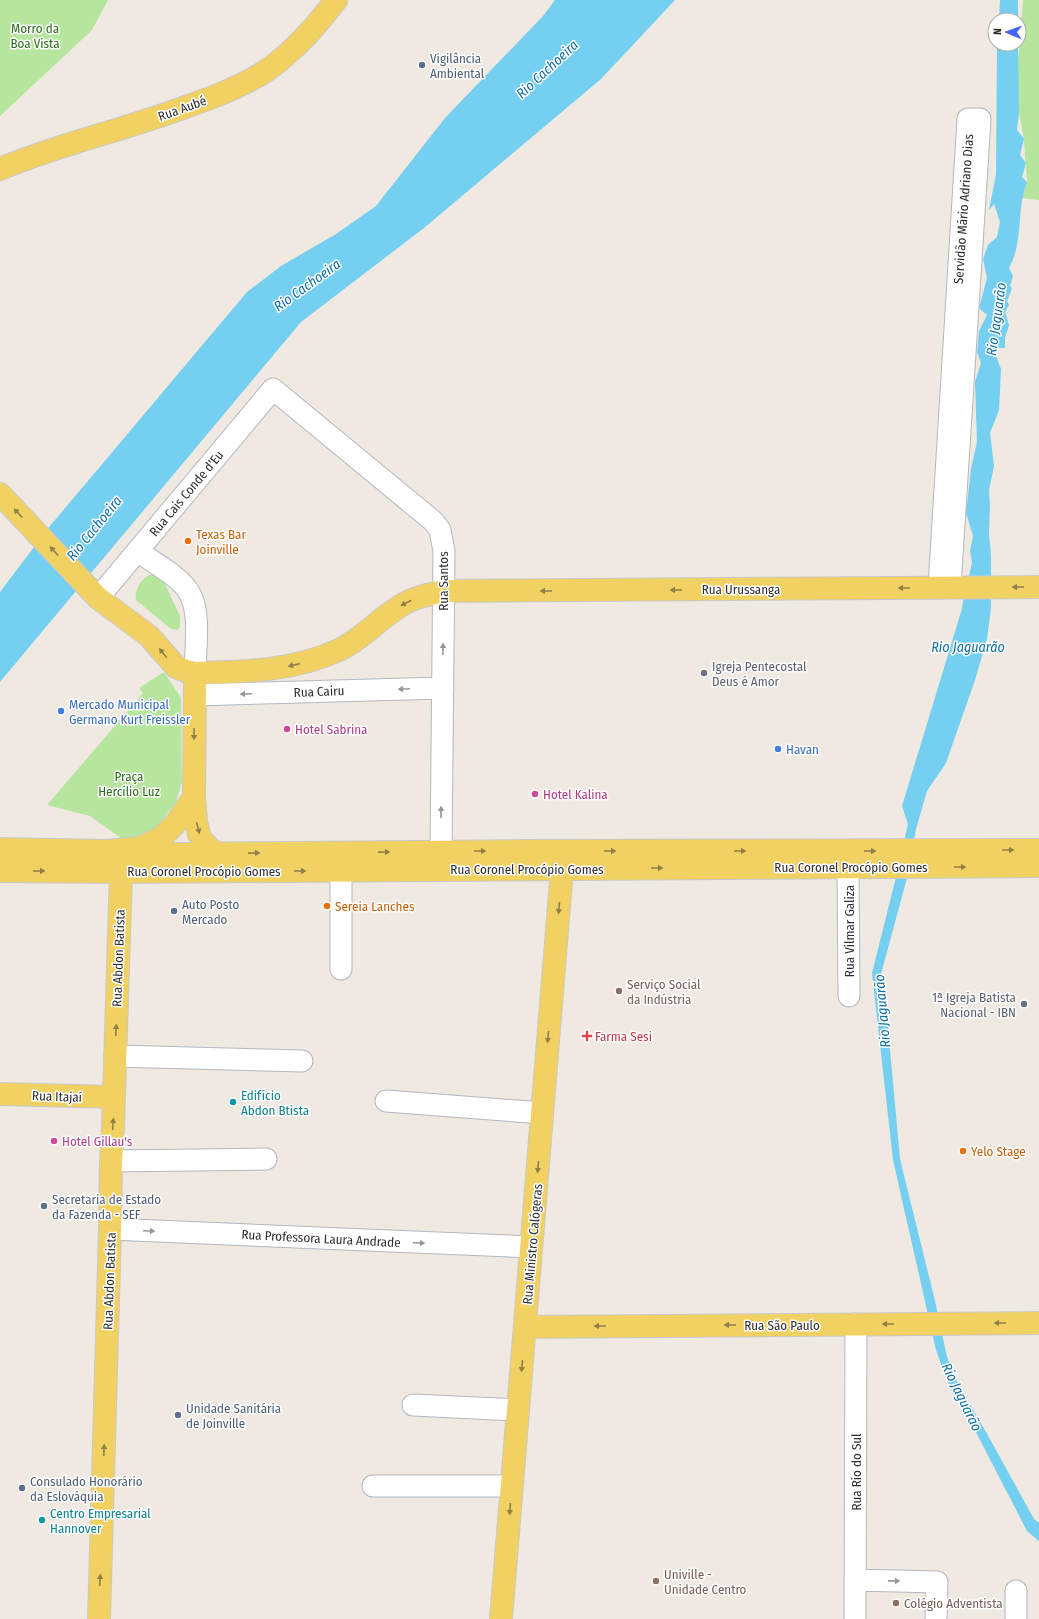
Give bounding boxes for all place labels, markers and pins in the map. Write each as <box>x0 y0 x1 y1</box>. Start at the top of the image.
place label: Vigilância Ambiental <box>430 51 485 81</box>
marker: Vigilância Ambiental <box>417 60 427 70</box>
place label: Texas Bar Joinville <box>196 527 246 557</box>
marker: Texas Bar Joinville <box>183 536 193 546</box>
place label: Igreja Pentecostal Deus é Amor <box>712 659 807 689</box>
marker: Igreja Pentecostal Deus é Amor <box>699 668 709 678</box>
place label: Mercado Municipal Germano Kurt Freissler <box>69 697 191 727</box>
marker: Mercado Municipal Germano Kurt Freissler <box>56 706 66 716</box>
place label: Hotel Sabrina <box>295 722 367 737</box>
marker: Hotel Sabrina <box>282 724 292 734</box>
place label: Havan <box>786 742 819 757</box>
marker: Havan <box>773 744 783 754</box>
place label: Hotel Kalina <box>543 787 608 802</box>
marker: Hotel Kalina <box>530 789 540 799</box>
place label: Auto Posto Mercado <box>182 897 239 927</box>
place label: Sereia Lanches <box>335 899 415 914</box>
marker: Sereia Lanches <box>322 901 332 911</box>
marker: Auto Posto Mercado <box>169 906 179 916</box>
place label: Serviço Social da Indústria <box>627 977 701 1007</box>
marker: Serviço Social da Indústria <box>614 986 624 996</box>
place label: 1ª Igreja Batista Nacional - IBN <box>932 990 1016 1020</box>
marker: 1ª Igreja Batista Nacional - IBN <box>1019 999 1029 1009</box>
place label: Farma Sesi <box>595 1029 652 1044</box>
marker: Farma Sesi <box>582 1031 592 1041</box>
place label: Edifício Abdon Btista <box>241 1088 309 1118</box>
marker: Edifício Abdon Btista <box>228 1097 238 1107</box>
place label: Hotel Gillau's <box>62 1134 133 1149</box>
marker: Hotel Gillau's <box>49 1136 59 1146</box>
place label: Yelo Stage <box>971 1144 1026 1159</box>
marker: Yelo Stage <box>958 1146 968 1156</box>
place label: Secretaria de Estado da Fazenda - SEF <box>52 1192 161 1222</box>
marker: Secretaria de Estado da Fazenda - SEF <box>39 1201 49 1211</box>
place label: Unidade Sanitária de Joinville <box>186 1401 281 1431</box>
marker: Unidade Sanitária de Joinville <box>173 1410 183 1420</box>
place label: Consulado Honorário da Eslováquia <box>30 1474 143 1504</box>
marker: Consulado Honorário da Eslováquia <box>17 1483 27 1493</box>
place label: Centro Empresarial Hannover <box>50 1506 151 1536</box>
marker: Centro Empresarial Hannover <box>37 1515 47 1525</box>
place label: Univille - Unidade Centro <box>664 1567 747 1597</box>
marker: Univille - Unidade Centro <box>651 1576 661 1586</box>
place label: Colégio Adventista <box>904 1596 1003 1611</box>
marker: Colégio Adventista <box>891 1598 901 1608</box>

